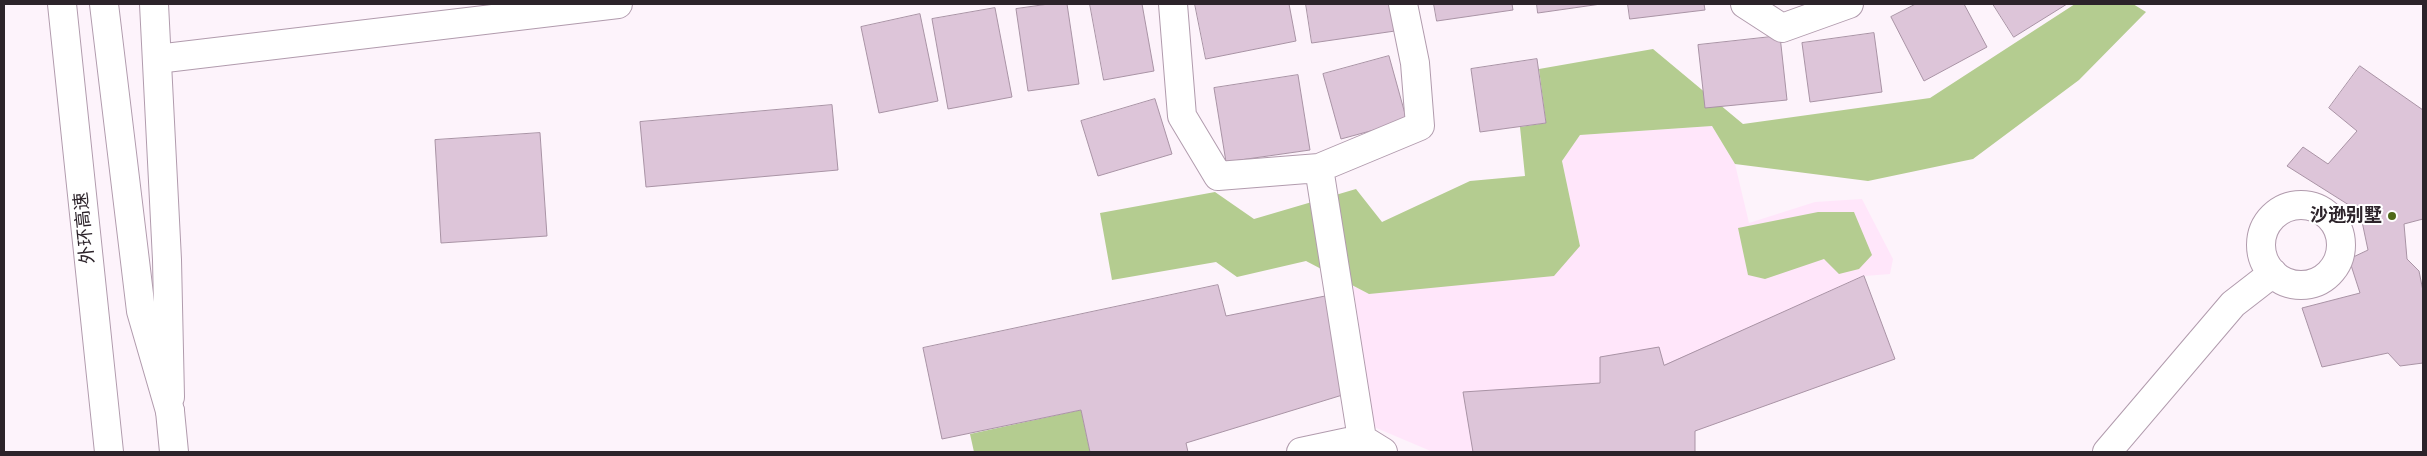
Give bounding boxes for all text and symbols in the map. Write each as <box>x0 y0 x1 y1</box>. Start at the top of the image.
street label: 外环高速 <box>70 191 100 265</box>
place label: 沙逊别墅 <box>2310 205 2382 227</box>
marker: 沙逊别墅 <box>2386 210 2398 222</box>

